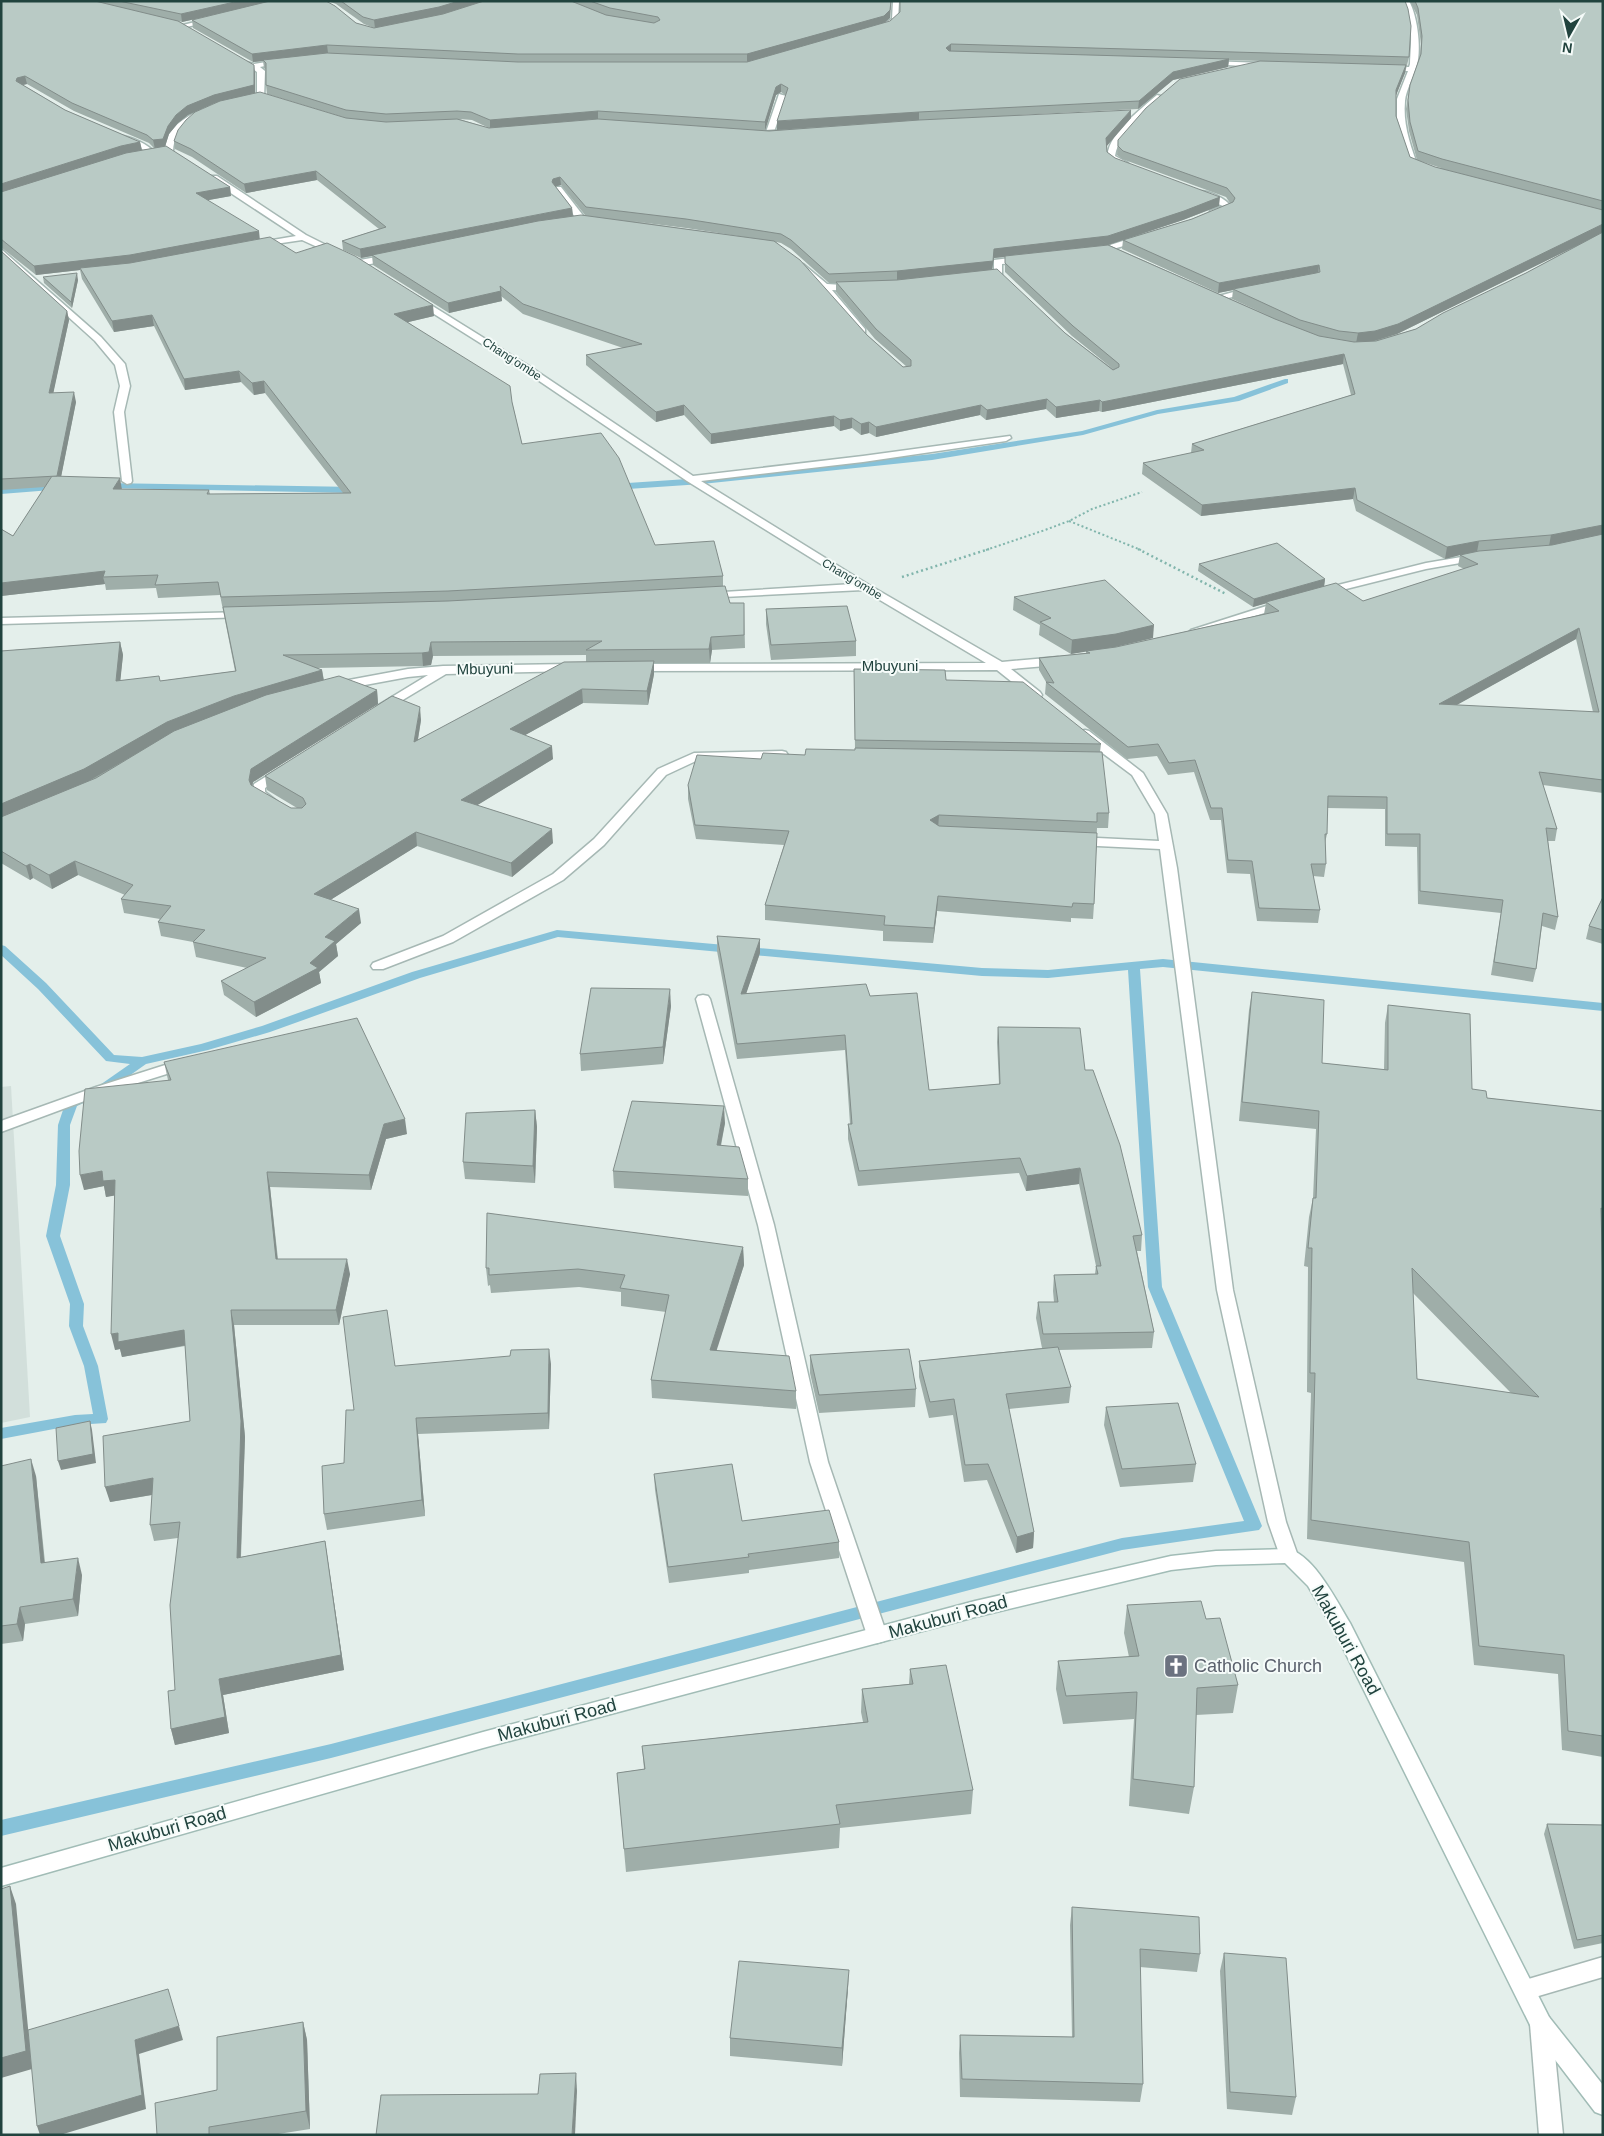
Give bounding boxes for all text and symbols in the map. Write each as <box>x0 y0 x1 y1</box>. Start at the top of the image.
north arrow <box>1544 10 1594 60</box>
text: N <box>1561 39 1573 57</box>
street label: Chang'ombe <box>480 335 544 383</box>
street label: Chang'ombe <box>819 556 885 603</box>
street label: Mbuyuni <box>862 657 918 674</box>
street label: Mbuyuni <box>456 660 513 677</box>
street label: Makuburi Road <box>1308 1582 1384 1698</box>
street label: Makuburi Road <box>886 1592 1010 1642</box>
church icon: Catholic Church <box>1163 1653 1189 1679</box>
place label: Catholic Church <box>1194 1656 1322 1676</box>
street label: Makuburi Road <box>495 1695 619 1745</box>
street label: Makuburi Road <box>106 1803 228 1855</box>

